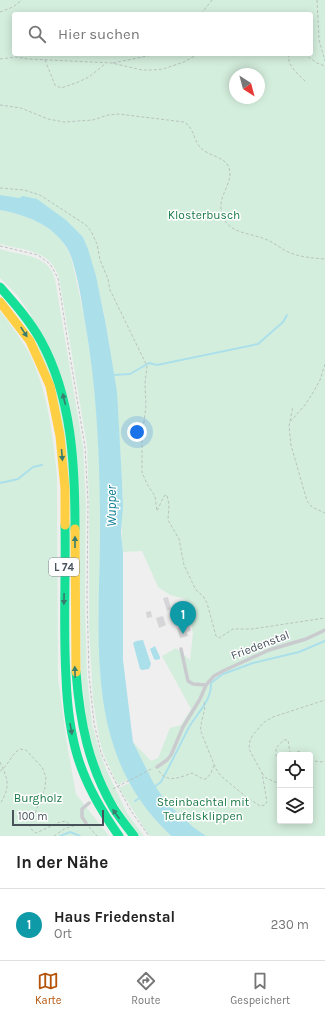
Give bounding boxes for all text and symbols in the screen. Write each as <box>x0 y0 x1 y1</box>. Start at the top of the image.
search box <box>12 12 313 56</box>
icon: search <box>26 23 48 45</box>
text: Hier suchen <box>58 25 140 43</box>
north arrow <box>229 68 265 104</box>
park label: Klosterbusch <box>168 208 240 222</box>
one-way arrow <box>20 327 28 337</box>
one-way arrow <box>61 392 67 404</box>
your location <box>127 422 147 442</box>
one-way arrow <box>59 449 66 461</box>
water label: Wupper <box>104 485 119 527</box>
one-way arrow <box>72 535 78 548</box>
road number: L 74 <box>49 558 79 576</box>
one-way arrow <box>61 593 67 606</box>
pin: 1 <box>170 601 196 634</box>
street label: Friedenstal <box>229 627 291 663</box>
one-way arrow <box>72 666 79 678</box>
one-way arrow <box>68 722 74 735</box>
map controls <box>277 752 313 824</box>
button: locate <box>277 752 313 788</box>
button: layers <box>277 788 313 824</box>
park label: Burgholz <box>14 791 63 805</box>
park label: Steinbachtal mit Teufelsklippen <box>157 795 250 823</box>
scale bar <box>12 808 104 827</box>
one-way arrow <box>112 808 120 819</box>
text: 100 m <box>18 810 48 823</box>
text: In der Nähe <box>16 852 108 872</box>
text: Haus Friedenstal <box>54 908 175 926</box>
text: 1 <box>27 917 31 932</box>
text: 230 m <box>271 917 309 932</box>
text: Ort <box>54 926 72 941</box>
tab: Karte <box>35 970 61 1007</box>
tab: Route <box>131 970 160 1007</box>
tab: Gespeichert <box>230 970 290 1007</box>

